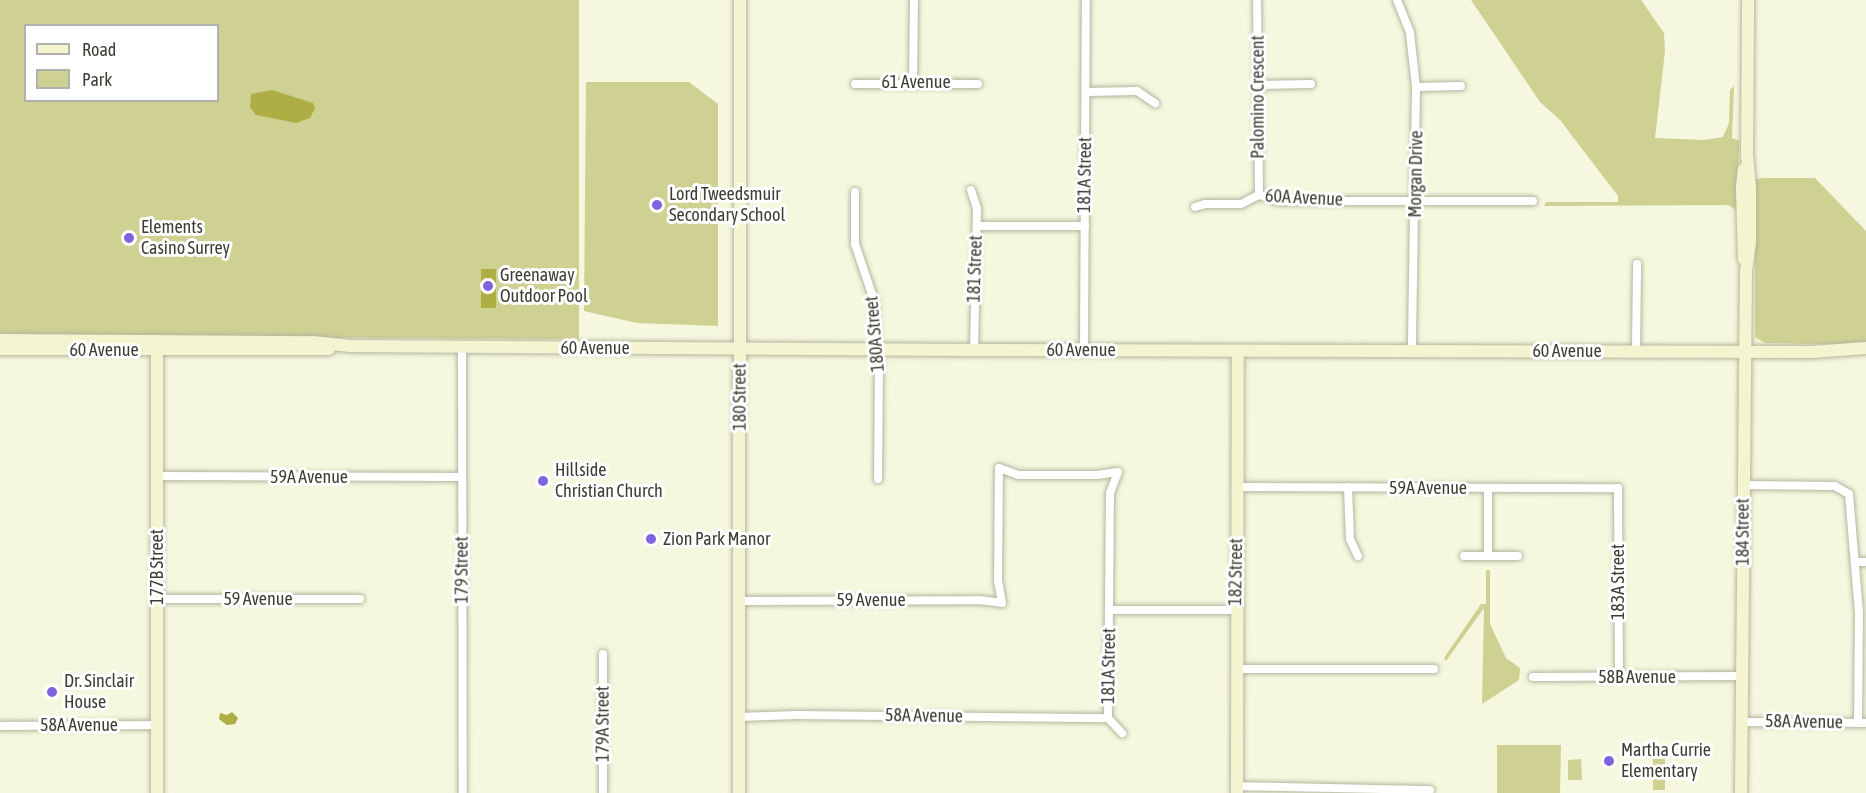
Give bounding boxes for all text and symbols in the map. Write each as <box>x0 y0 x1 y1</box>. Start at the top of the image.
legend <box>24 24 219 102</box>
street label: Palomino Crescent <box>1247 35 1269 159</box>
text: Road <box>82 39 116 60</box>
text: Park <box>82 69 112 90</box>
street label: 61 Avenue <box>881 71 951 93</box>
street label: Morgan Drive <box>1404 130 1428 218</box>
street label: 181A Street <box>1074 137 1096 213</box>
place label: Lord Tweedsmuir Secondary School <box>669 184 785 226</box>
street label: 60A Avenue <box>1264 185 1344 211</box>
marker: Lord Tweedsmuir Secondary School <box>650 198 664 212</box>
place label: Elements Casino Surrey <box>141 217 230 260</box>
marker: Elements Casino Surrey <box>122 231 136 245</box>
street label: 181 Street <box>963 235 987 303</box>
place label: Greenaway Outdoor Pool <box>500 265 588 308</box>
marker: Greenaway Outdoor Pool <box>481 279 495 293</box>
street label: 180A Street <box>861 295 889 373</box>
street label: 60 Avenue <box>560 337 630 359</box>
street label: 60 Avenue <box>69 339 139 361</box>
street label: 60 Avenue <box>1046 339 1116 361</box>
street label: 60 Avenue <box>1532 340 1602 362</box>
street label: 180 Street <box>729 363 751 431</box>
place label: Hillside Christian Church <box>555 460 663 502</box>
street label: 59A Avenue <box>270 466 348 488</box>
marker: Hillside Christian Church <box>536 474 550 488</box>
street label: 59A Avenue <box>1389 477 1467 499</box>
street label: 184 Street <box>1732 498 1754 566</box>
place label: Zion Park Manor <box>663 528 770 550</box>
street label: 177B Street <box>146 529 168 605</box>
marker: Zion Park Manor <box>644 532 658 546</box>
street label: 179 Street <box>451 536 473 604</box>
street label: 182 Street <box>1225 538 1247 606</box>
street label: 183A Street <box>1607 544 1629 620</box>
street label: 59 Avenue <box>223 588 293 610</box>
street label: 59 Avenue <box>836 589 906 611</box>
street label: 181A Street <box>1098 628 1120 704</box>
street label: 58B Avenue <box>1598 666 1676 688</box>
place label: Dr. Sinclair House <box>64 671 134 714</box>
marker: Dr. Sinclair House <box>45 685 59 699</box>
street label: 179A Street <box>592 686 614 762</box>
street label: 58A Avenue <box>885 705 963 727</box>
street label: 58A Avenue <box>1765 711 1843 733</box>
street label: 58A Avenue <box>40 714 118 736</box>
place label: Martha Currie Elementary <box>1621 740 1711 783</box>
marker: Martha Currie Elementary <box>1602 754 1616 768</box>

